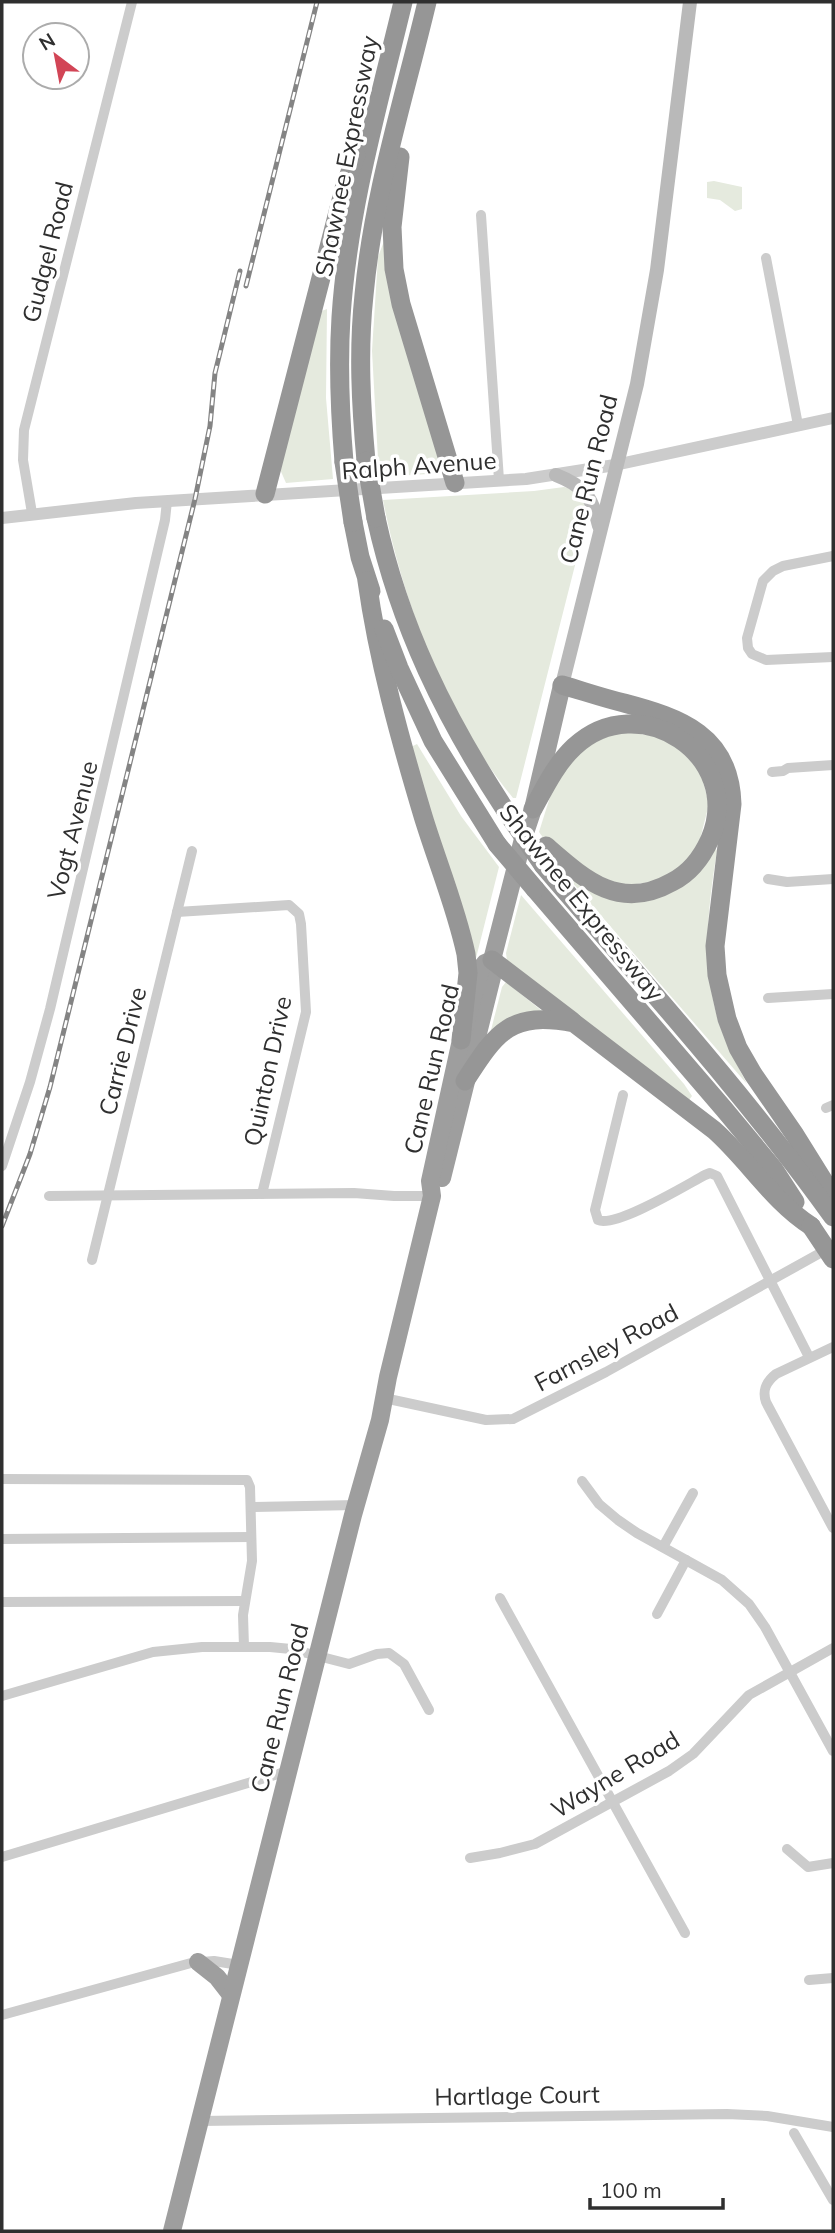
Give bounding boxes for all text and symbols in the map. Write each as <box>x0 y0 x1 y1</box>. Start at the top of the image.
north arrow <box>21 21 91 91</box>
text: N <box>35 28 59 56</box>
street label: Shawnee Expressway <box>308 33 384 279</box>
street label: Gudgel Road <box>15 178 79 326</box>
street label: Cane Run Road <box>552 391 624 567</box>
street label: Ralph Avenue <box>341 445 497 485</box>
street label: Vogt Avenue <box>40 758 104 902</box>
street label: Shawnee Expressway <box>493 797 671 1007</box>
street label: Cane Run Road <box>397 981 465 1157</box>
street label: Carrie Drive <box>92 984 152 1118</box>
street label: Quinton Drive <box>236 993 298 1149</box>
street label: Farnsley Road <box>529 1297 683 1397</box>
street label: Cane Run Road <box>243 1620 315 1796</box>
street label: Wayne Road <box>545 1724 685 1824</box>
street label: Hartlage Court <box>434 2079 600 2111</box>
scale bar <box>590 2166 723 2210</box>
text: 100 m <box>600 2177 662 2203</box>

